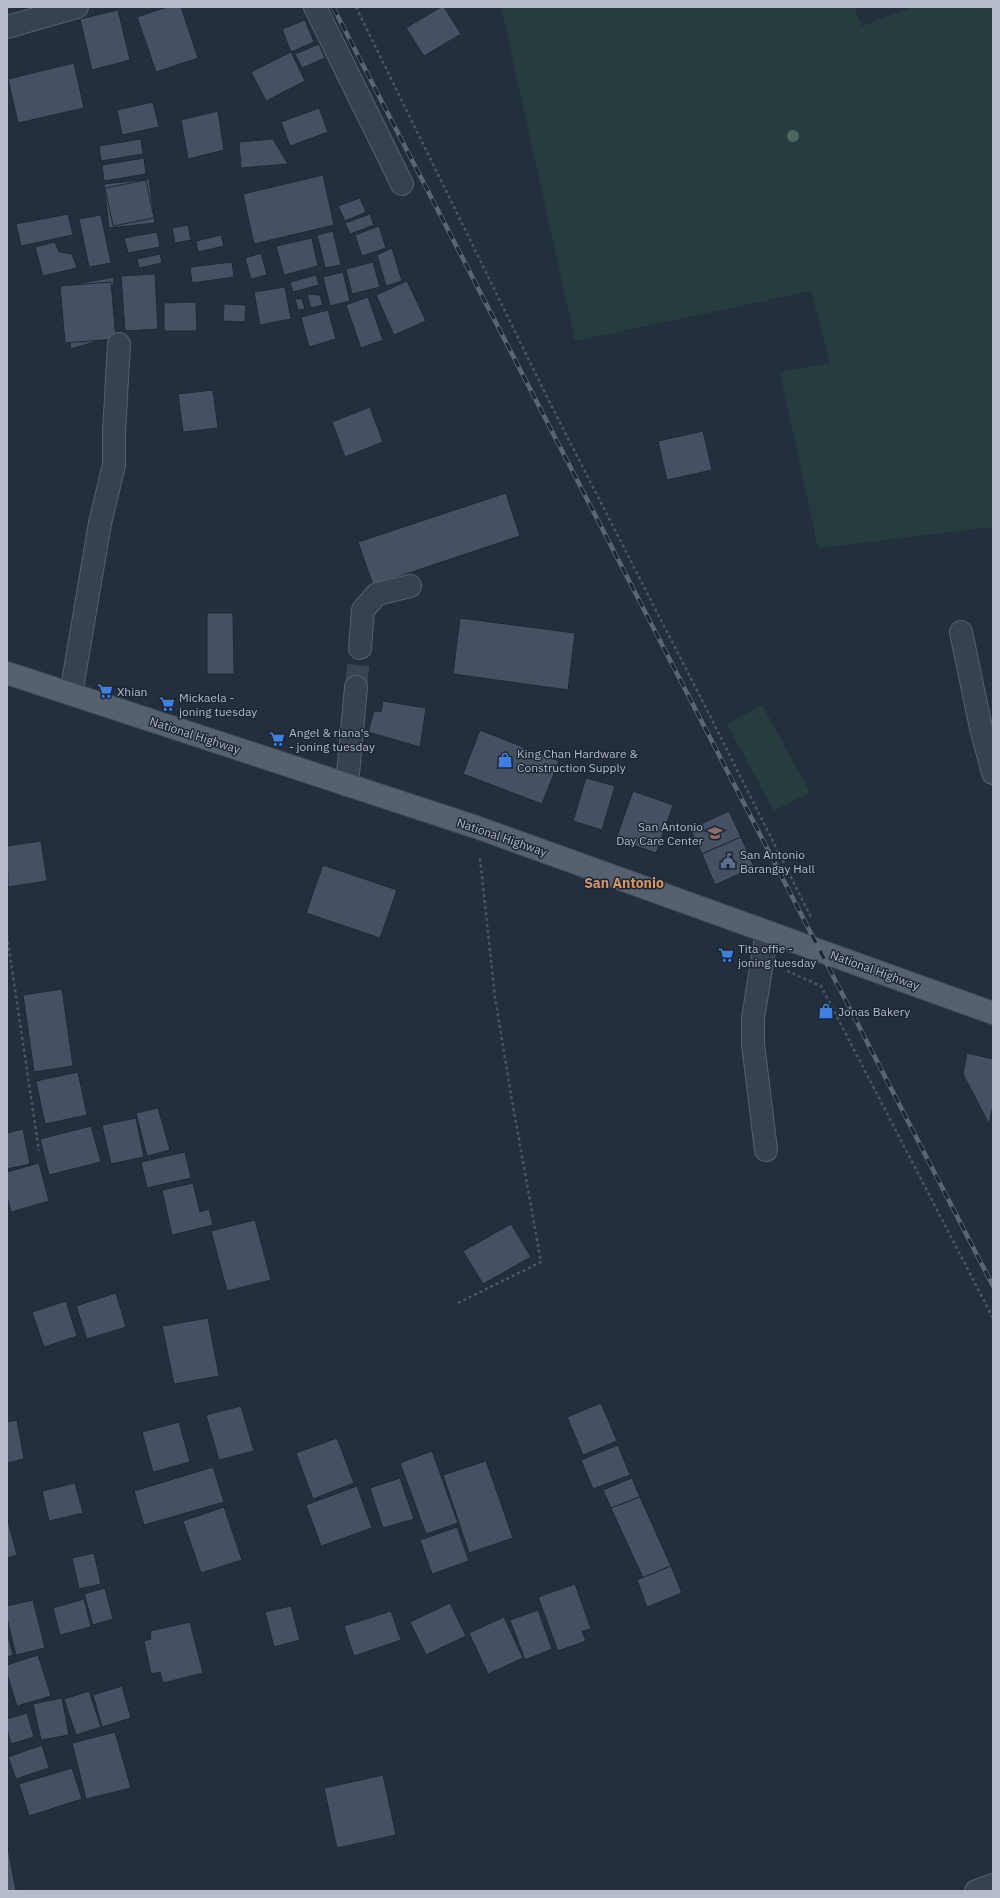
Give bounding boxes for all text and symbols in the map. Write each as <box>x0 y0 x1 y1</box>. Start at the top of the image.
supermarket icon: Xhian <box>96 682 114 700</box>
place label: Xhian <box>117 684 147 699</box>
place label: Mickaela - joning tuesday <box>179 690 257 719</box>
supermarket icon: Mickaela - joning tuesday <box>158 695 176 713</box>
street label: National Highway <box>148 713 242 757</box>
place label: Angel & riana's - joning tuesday <box>289 725 375 754</box>
supermarket icon: Angel & riana's - joning tuesday <box>268 730 286 748</box>
place label: King Chan Hardware & Construction Supply <box>517 746 638 775</box>
shop icon: King Chan Hardware & Construction Supply <box>496 751 514 769</box>
street label: National Highway <box>455 815 549 859</box>
place label: San Antonio Day Care Center <box>616 819 704 848</box>
school or university icon: San Antonio Day Care Center <box>706 824 724 842</box>
place label: San Antonio Barangay Hall <box>740 847 815 876</box>
public building icon: San Antonio Barangay Hall <box>719 852 737 870</box>
district label: San Antonio <box>584 874 664 892</box>
place label: Tita offie - joning tuesday <box>738 941 816 970</box>
supermarket icon: Tita offie - joning tuesday <box>717 946 735 964</box>
street label: National Highway <box>828 947 922 993</box>
shop icon: Jonas Bakery <box>817 1002 835 1020</box>
place label: Jonas Bakery <box>838 1004 910 1019</box>

